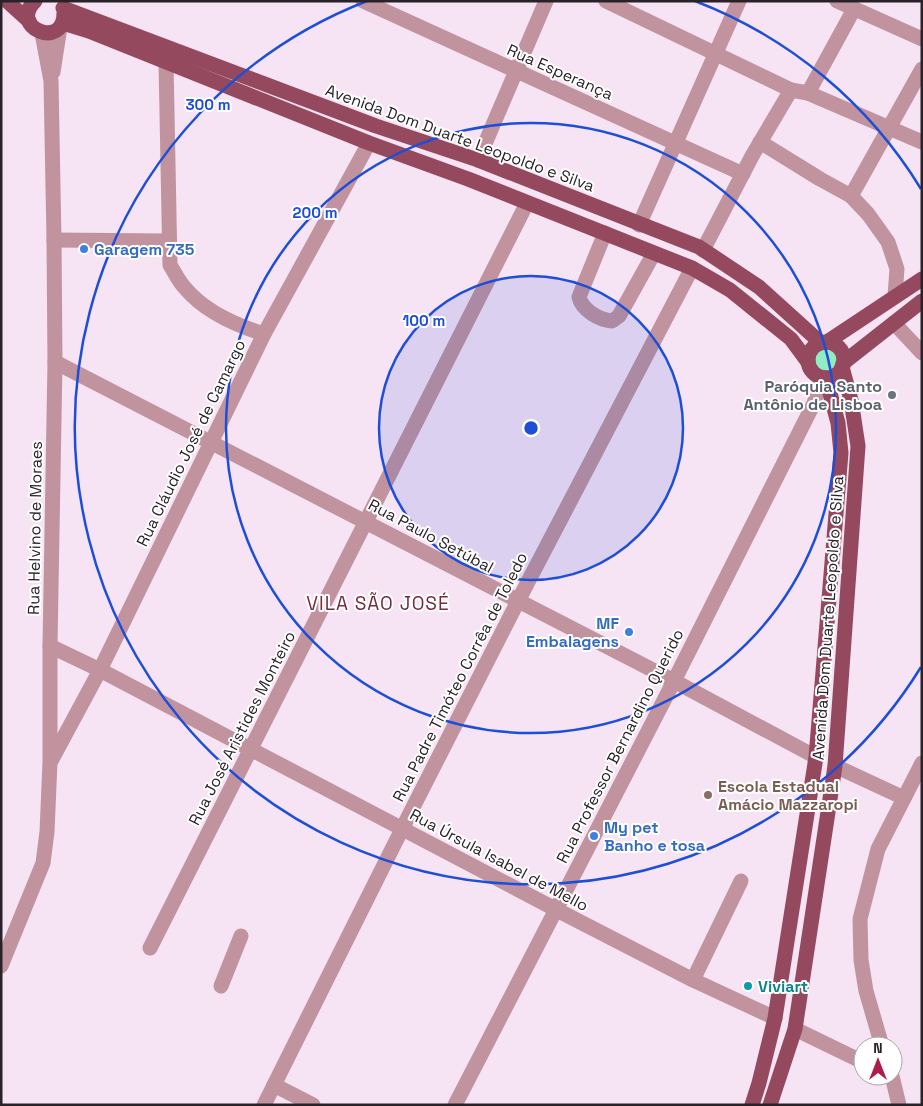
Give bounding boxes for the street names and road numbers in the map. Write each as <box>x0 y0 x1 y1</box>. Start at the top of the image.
street label: Rua Esperança <box>504 39 616 105</box>
street label: Avenida Dom Duarte Leopoldo e Silva <box>323 79 597 197</box>
street label: Rua Cláudio José de Camargo <box>132 336 250 550</box>
street label: Rua Helvino de Moraes <box>23 441 47 615</box>
street label: Avenida Dom Duarte Leopoldo e Silva <box>808 475 848 761</box>
street label: Rua Paulo Setúbal <box>365 494 497 578</box>
street label: Rua Padre Timóteo Corrêa de Toledo <box>388 549 532 805</box>
street label: Rua Professor Bernardino Querido <box>552 625 688 867</box>
street label: Rua José Aristides Monteiro <box>184 627 300 829</box>
street label: Rua Úrsula Isabel de Mello <box>406 804 592 916</box>

